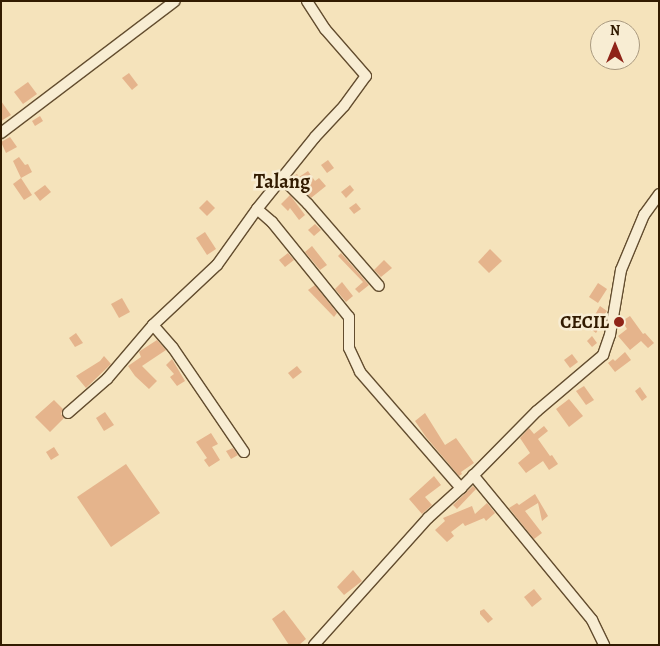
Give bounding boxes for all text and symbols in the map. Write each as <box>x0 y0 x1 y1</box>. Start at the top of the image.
north arrow <box>590 20 640 70</box>
text: N <box>610 21 620 40</box>
district label: Talang <box>254 169 310 193</box>
place label: CECIL <box>560 311 609 333</box>
marker: CECIL <box>613 316 625 328</box>

